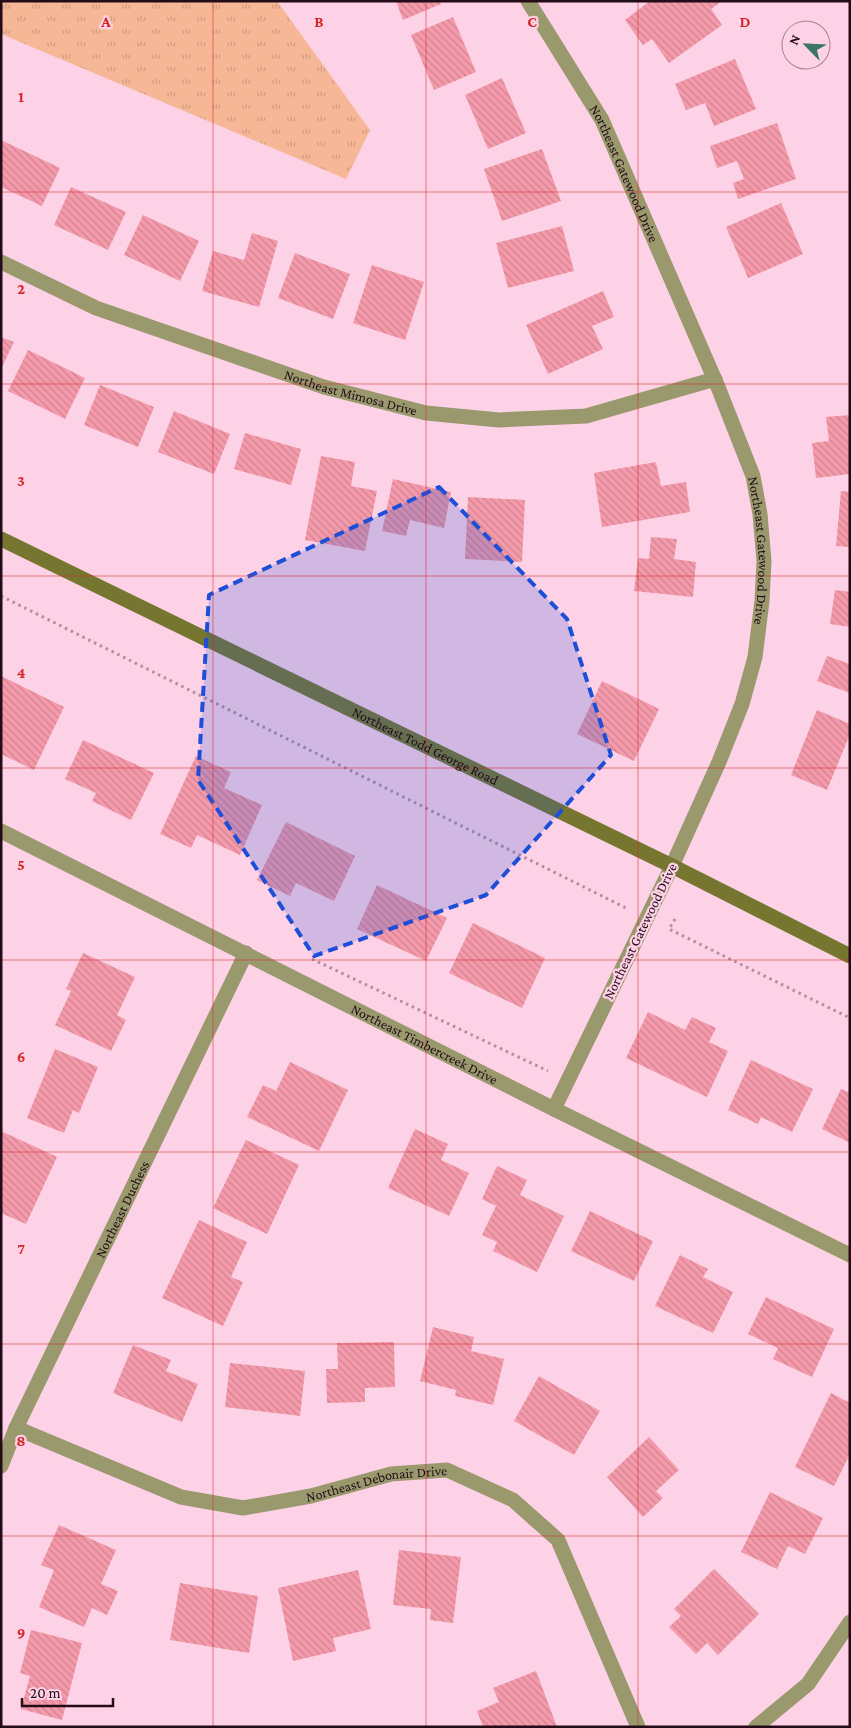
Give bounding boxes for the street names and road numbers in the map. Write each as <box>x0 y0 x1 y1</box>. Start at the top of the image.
street label: Northeast Gatewood Drive <box>586 102 662 245</box>
street label: Northeast Mimosa Drive <box>282 366 419 418</box>
street label: Northeast Gatewood Drive <box>745 475 772 626</box>
street label: Northeast Todd George Road <box>350 703 502 788</box>
street label: Northeast Gatewood Drive <box>600 860 680 1002</box>
street label: Northeast Timbercreek Drive <box>349 1000 500 1087</box>
street label: Northeast Duchess <box>92 1158 152 1260</box>
street label: Northeast Debonair Drive <box>305 1462 448 1505</box>

